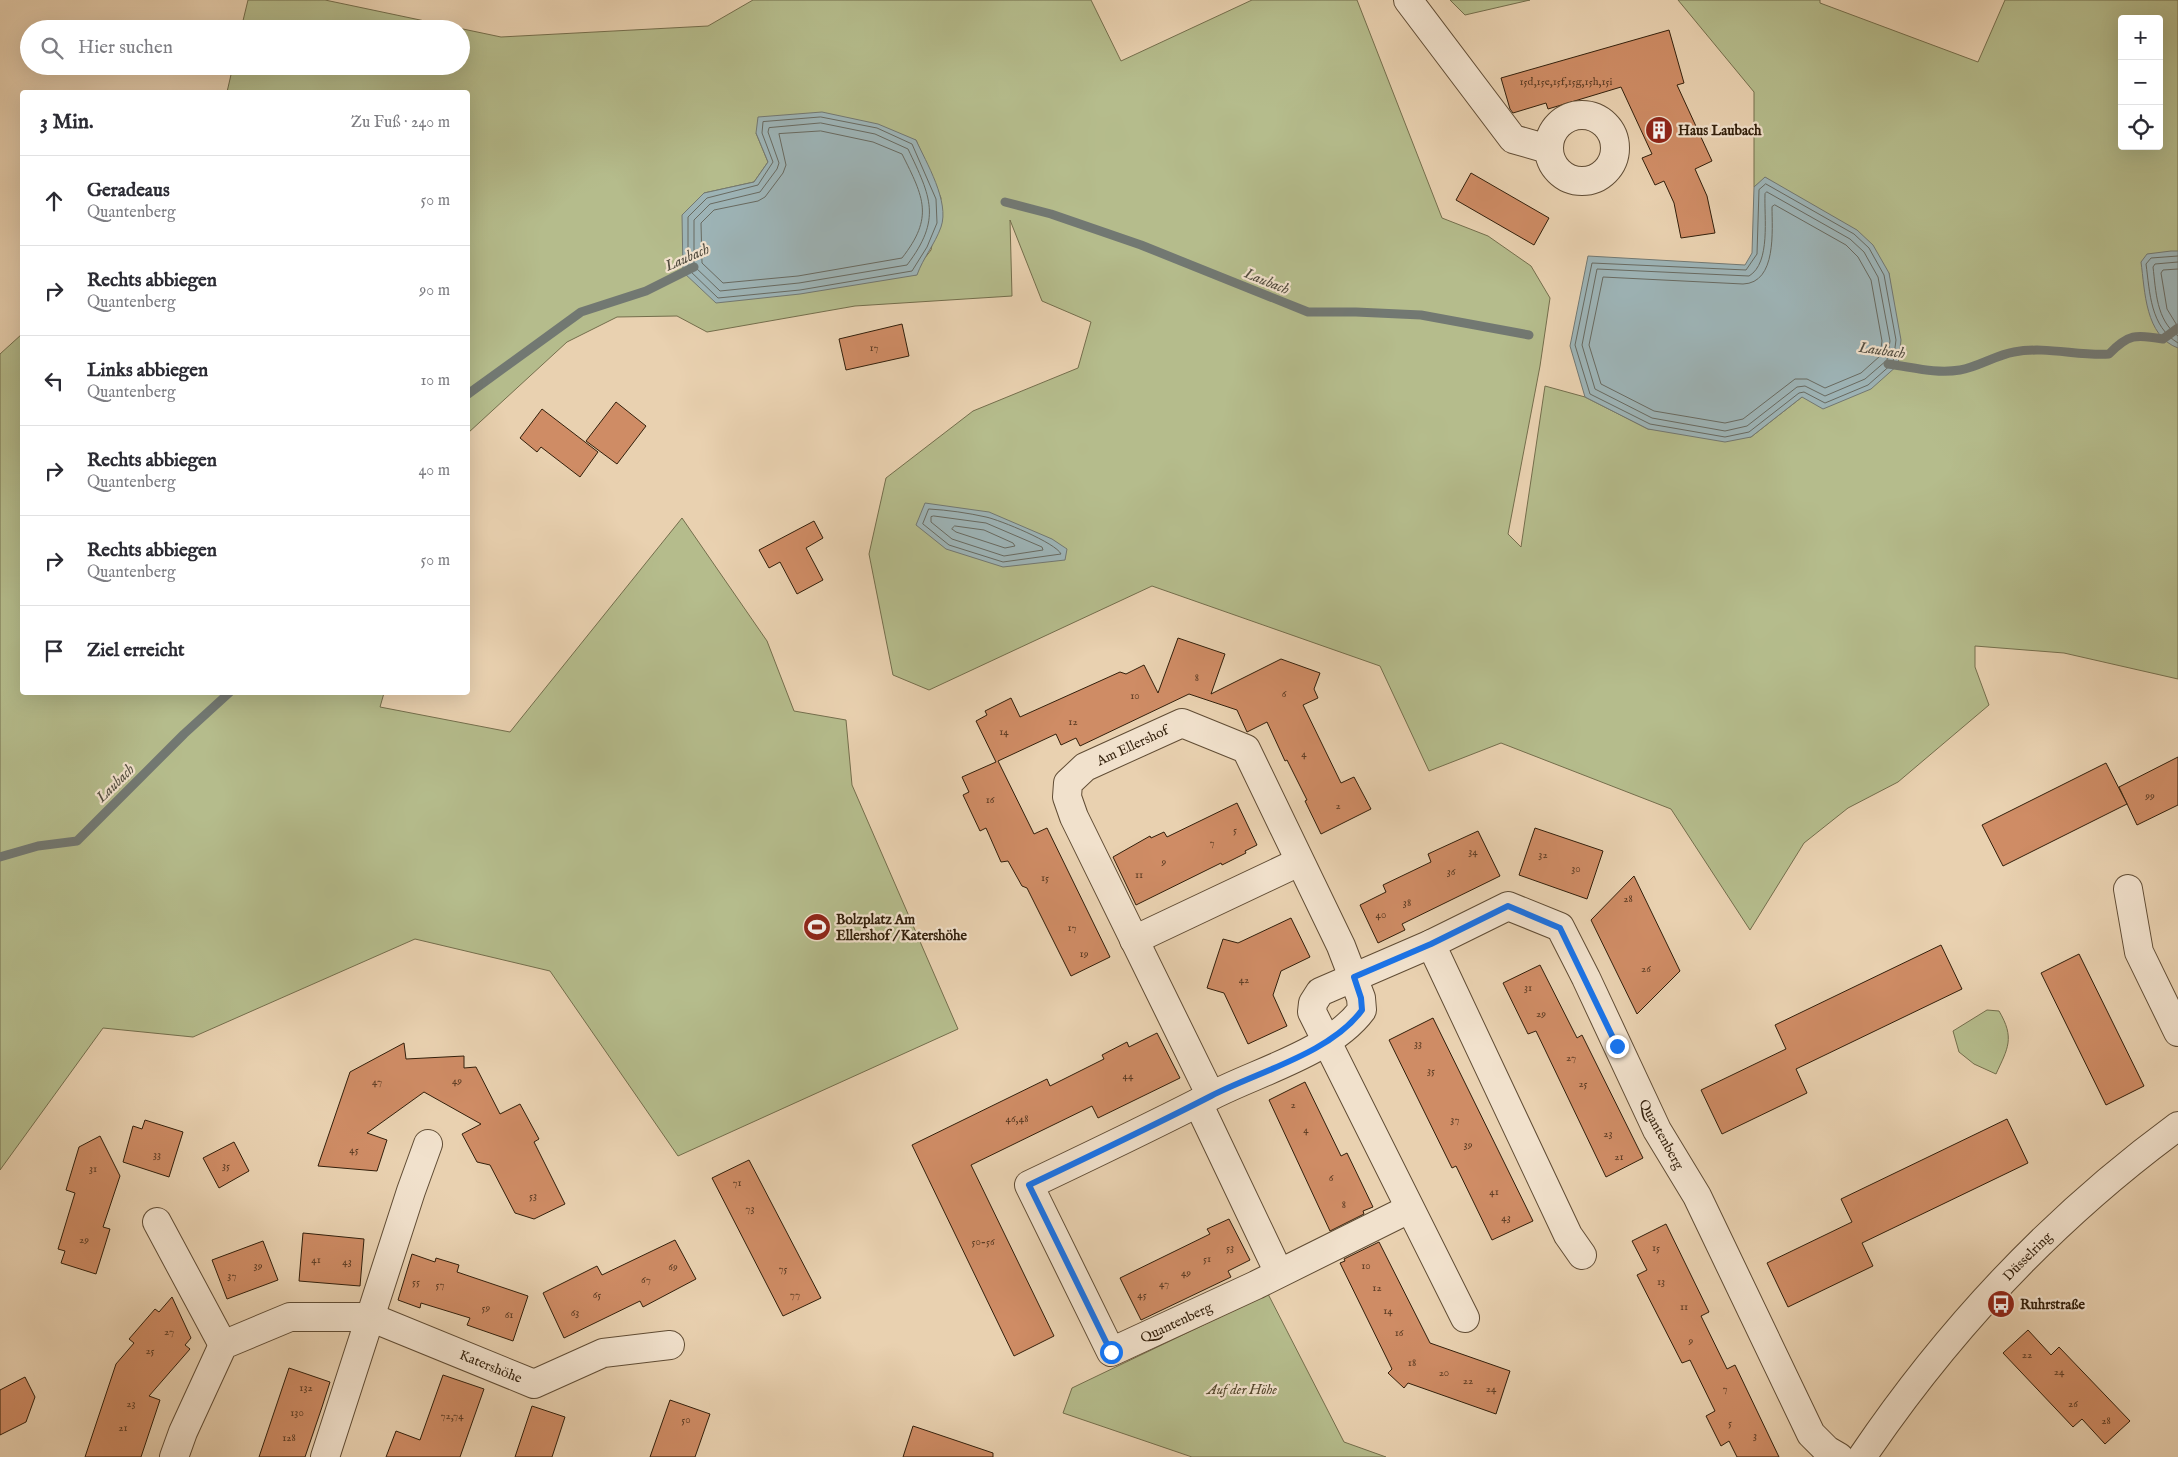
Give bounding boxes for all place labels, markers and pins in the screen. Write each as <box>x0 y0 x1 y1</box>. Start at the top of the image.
building icon: Haus Laubach <box>1644 115 1674 145</box>
place label: Haus Laubach <box>1678 122 1762 140</box>
place label: Bolzplatz Am Ellershof / Katershöhe <box>836 911 967 945</box>
sports icon: Bolzplatz Am Ellershof / Katershöhe <box>802 912 832 942</box>
bus stop icon: Ruhrstraße <box>1986 1289 2016 1319</box>
place label: Ruhrstraße <box>2020 1296 2086 1314</box>

